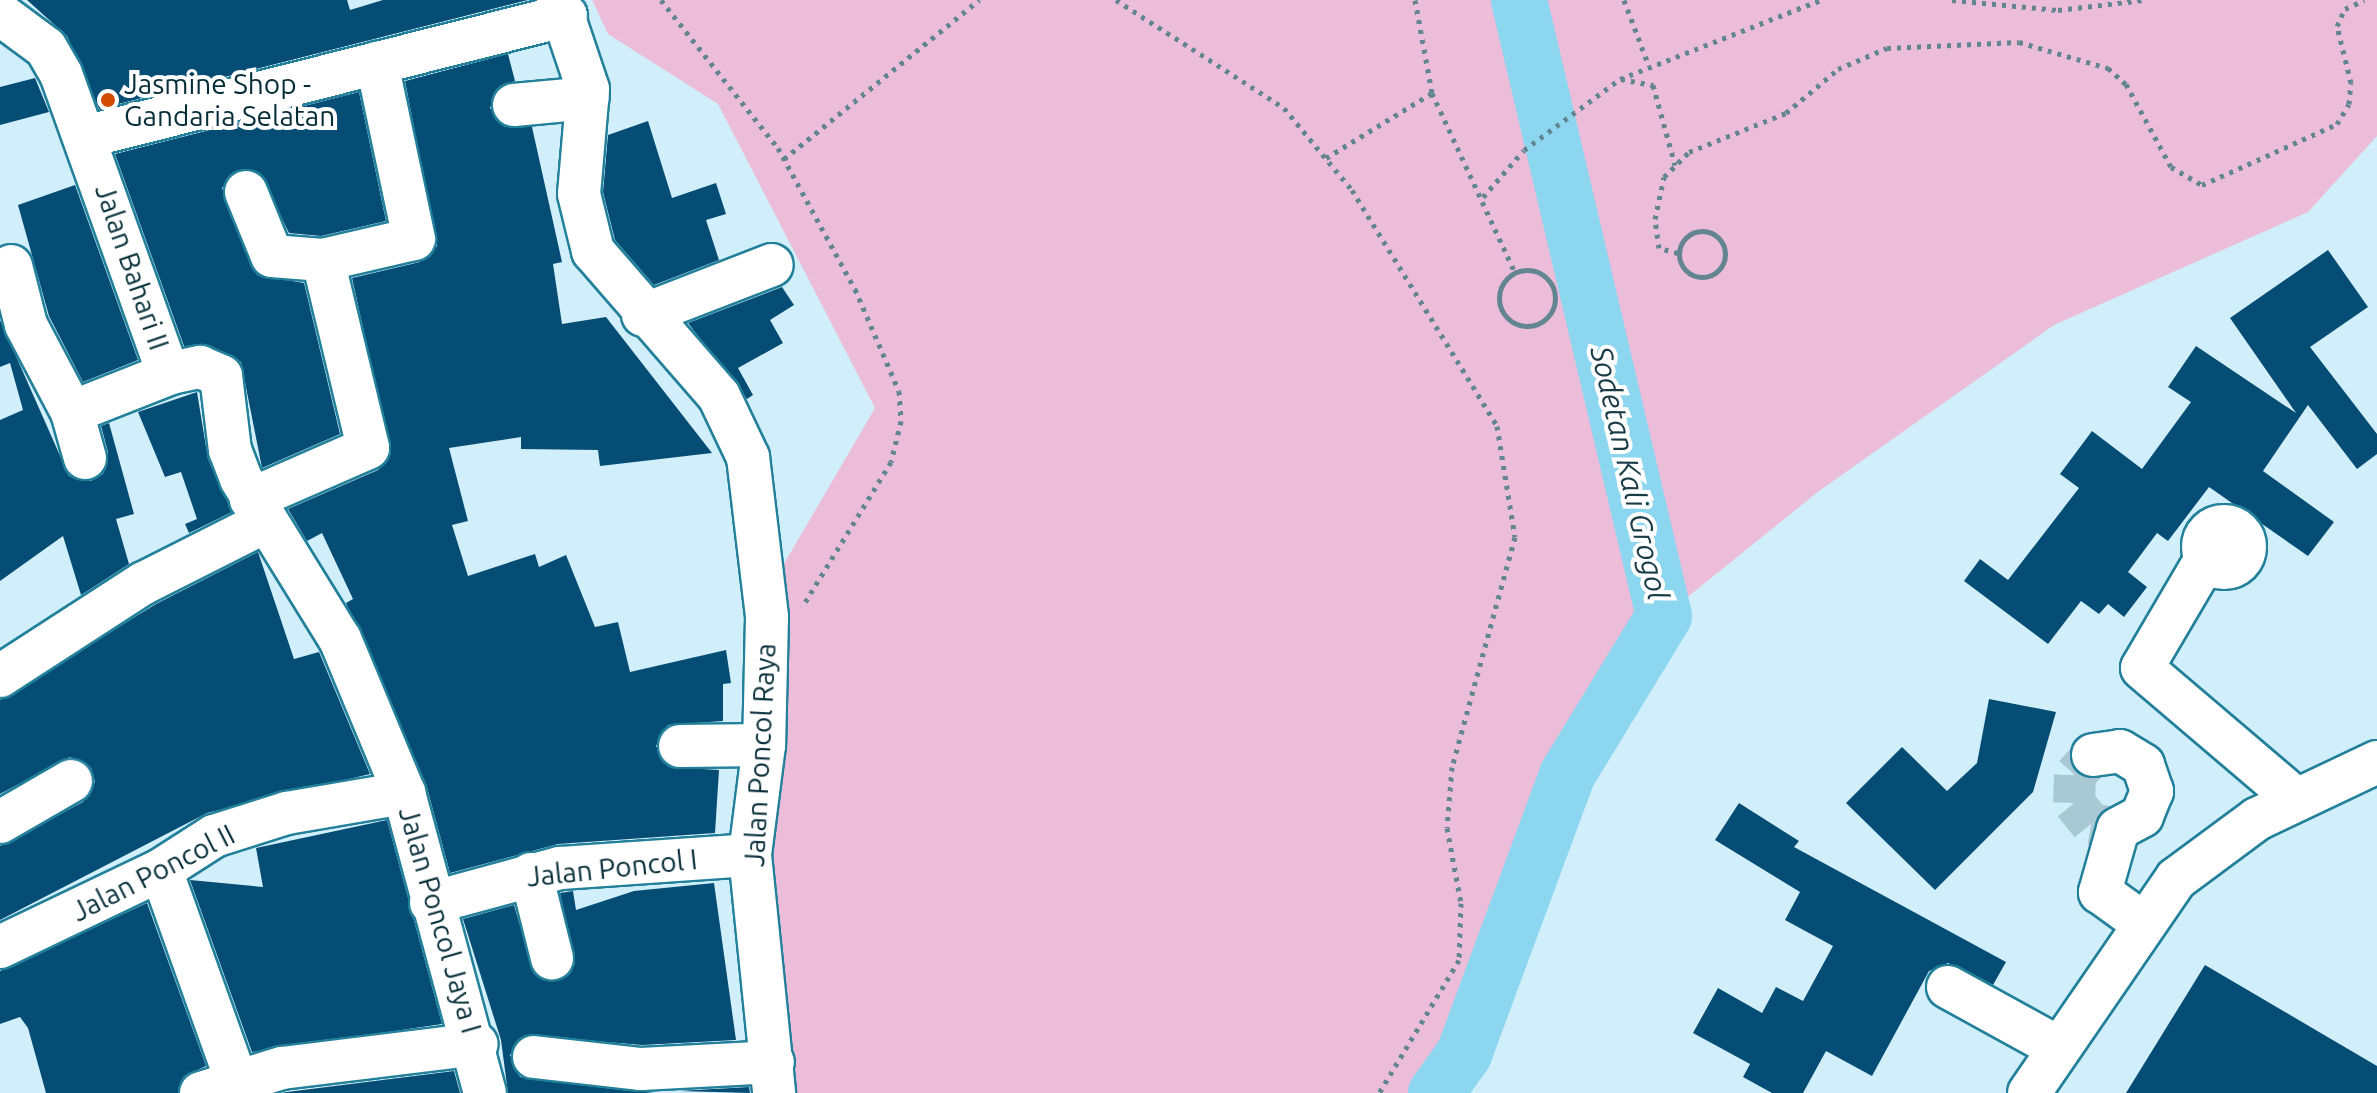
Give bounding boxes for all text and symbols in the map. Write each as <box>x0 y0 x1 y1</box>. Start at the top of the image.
place label: Jasmine Shop - Gandaria Selatan <box>124 67 335 133</box>
marker: Jasmine Shop - Gandaria Selatan <box>99 91 117 109</box>
street label: Jalan Bahari II <box>88 180 176 354</box>
water label: Sodetan Kali Grogol <box>1583 342 1677 604</box>
street label: Jalan Poncol Raya <box>737 642 783 868</box>
street label: Jalan Poncol Jaya I <box>392 803 488 1037</box>
street label: Jalan Poncol II <box>66 817 240 929</box>
street label: Jalan Poncol I <box>525 842 699 894</box>

